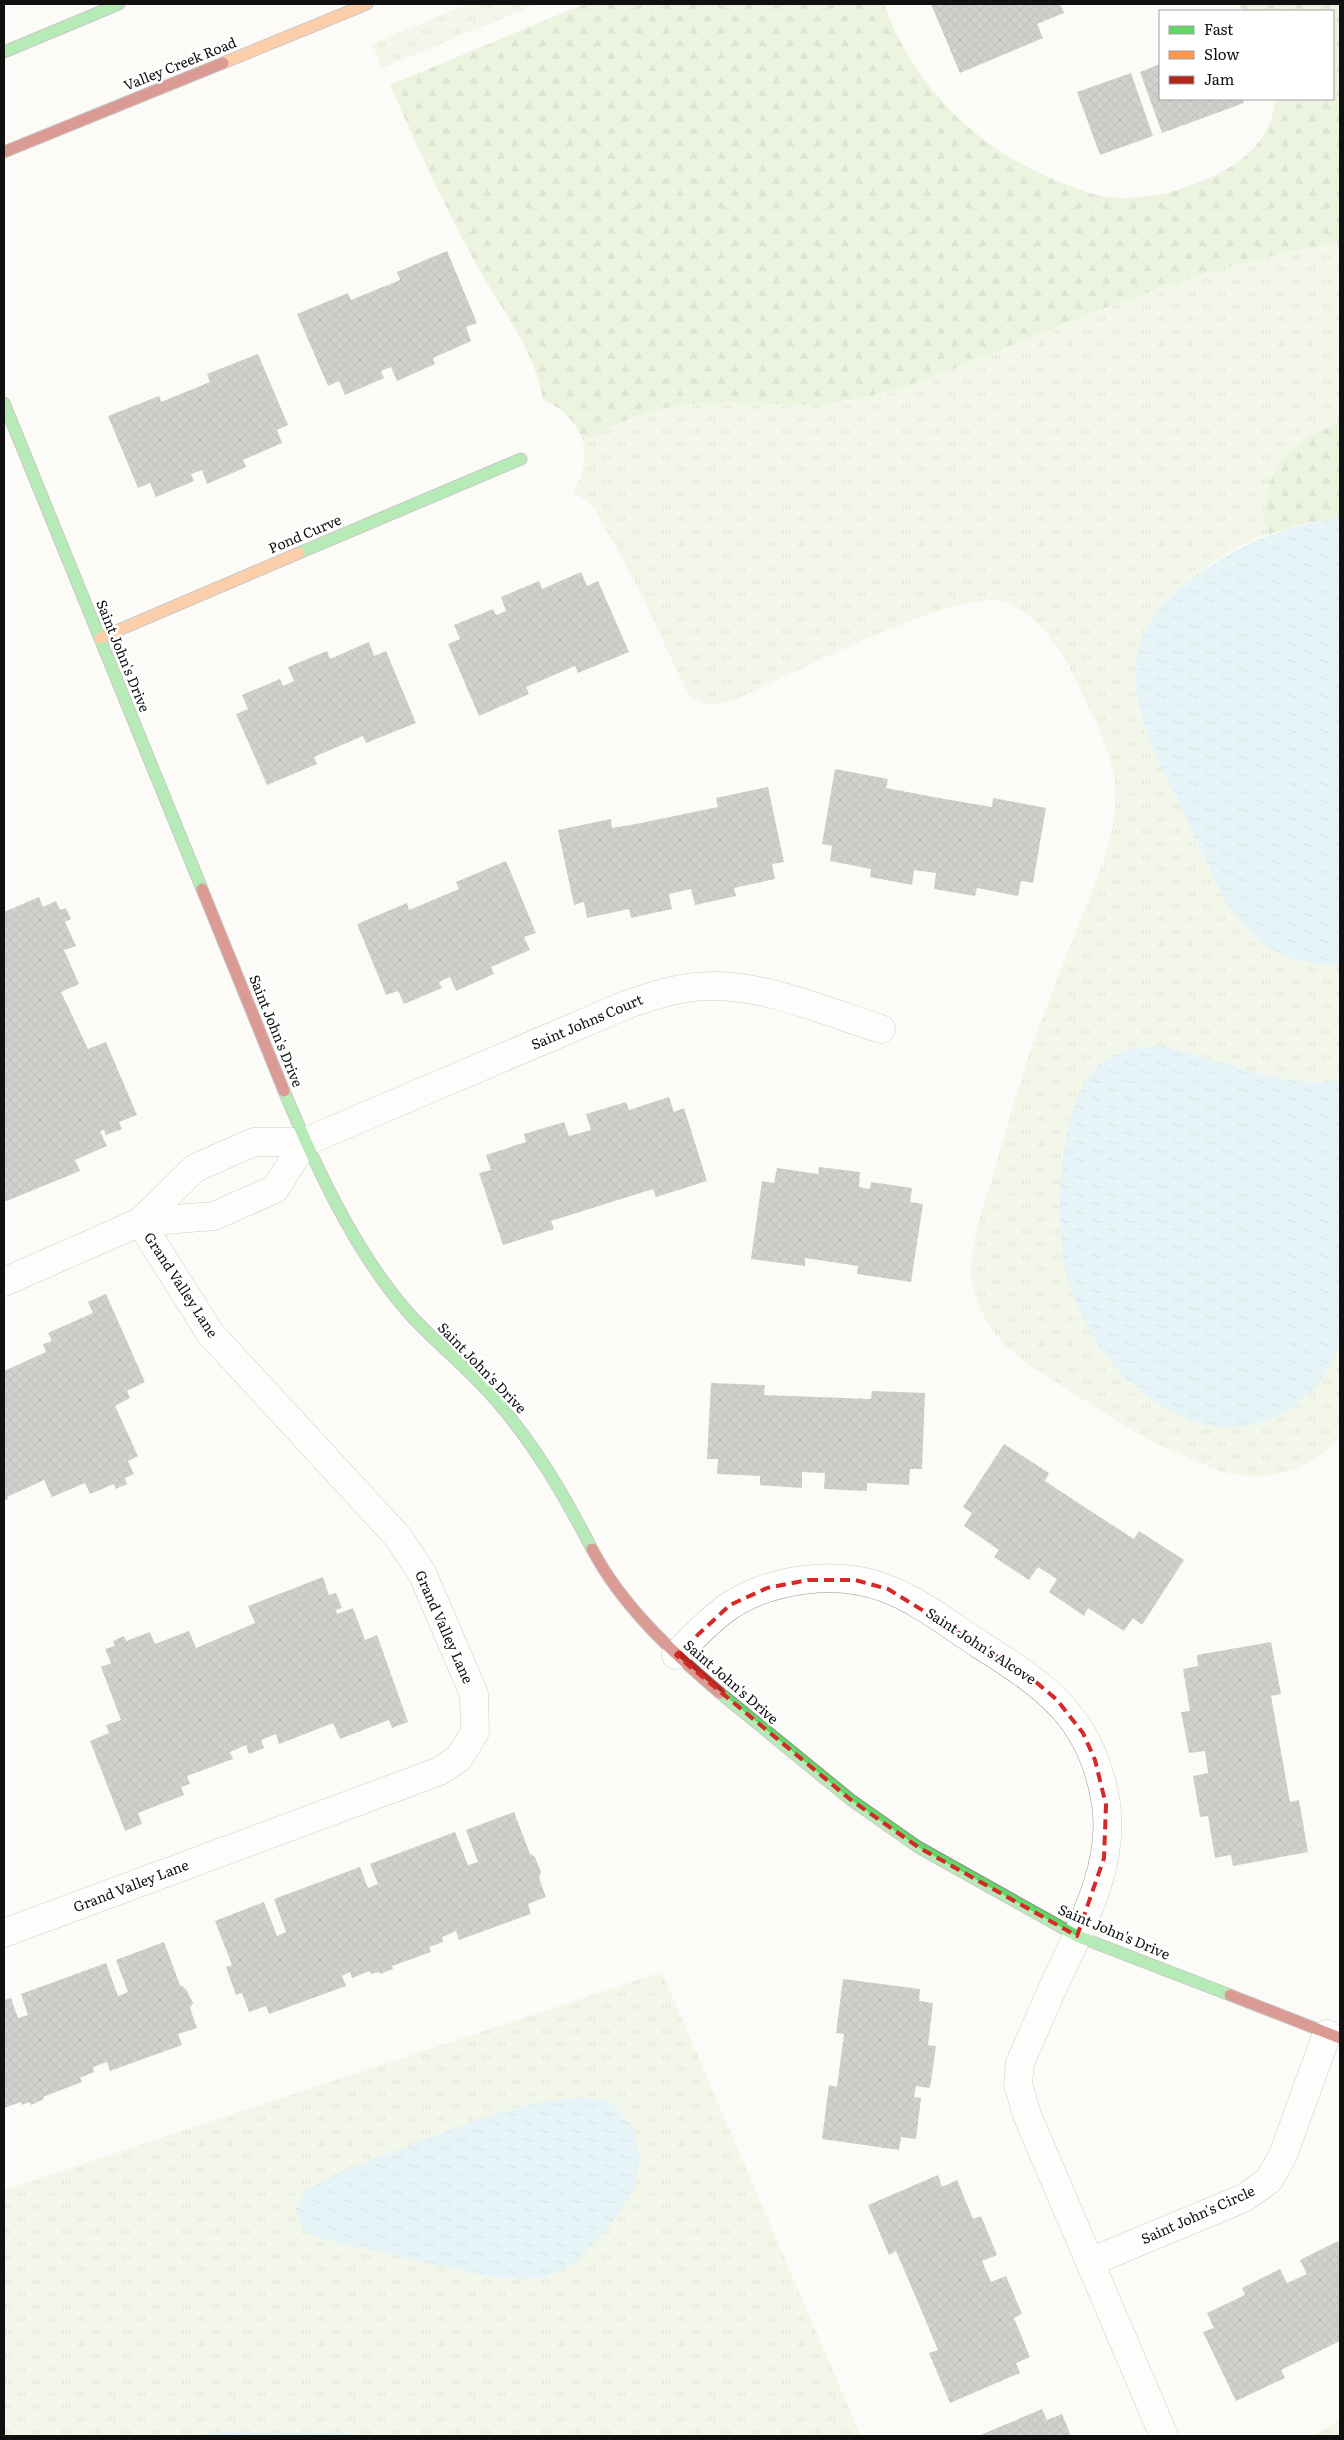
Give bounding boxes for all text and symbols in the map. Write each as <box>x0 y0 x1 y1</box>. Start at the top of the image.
legend <box>1159 10 1334 100</box>
text: Fast <box>1204 17 1233 40</box>
street label: Valley Creek Road <box>120 31 239 95</box>
text: Slow <box>1204 42 1239 65</box>
text: Jam <box>1204 67 1235 90</box>
street label: Pond Curve <box>265 509 344 557</box>
street label: Saint John's Drive <box>92 596 156 715</box>
street label: Saint John's Drive <box>245 971 309 1090</box>
street label: Saint Johns Court <box>528 988 646 1054</box>
street label: Grand Valley Lane <box>140 1228 223 1341</box>
street label: Saint John's Drive <box>434 1317 531 1417</box>
street label: Grand Valley Lane <box>411 1567 479 1686</box>
street label: Saint John's Alcove <box>923 1602 1041 1688</box>
street label: Saint John's Drive <box>680 1634 783 1728</box>
street label: Grand Valley Lane <box>70 1854 191 1916</box>
street label: Saint John's Drive <box>1055 1899 1173 1964</box>
street label: Saint John's Circle <box>1138 2180 1258 2248</box>

